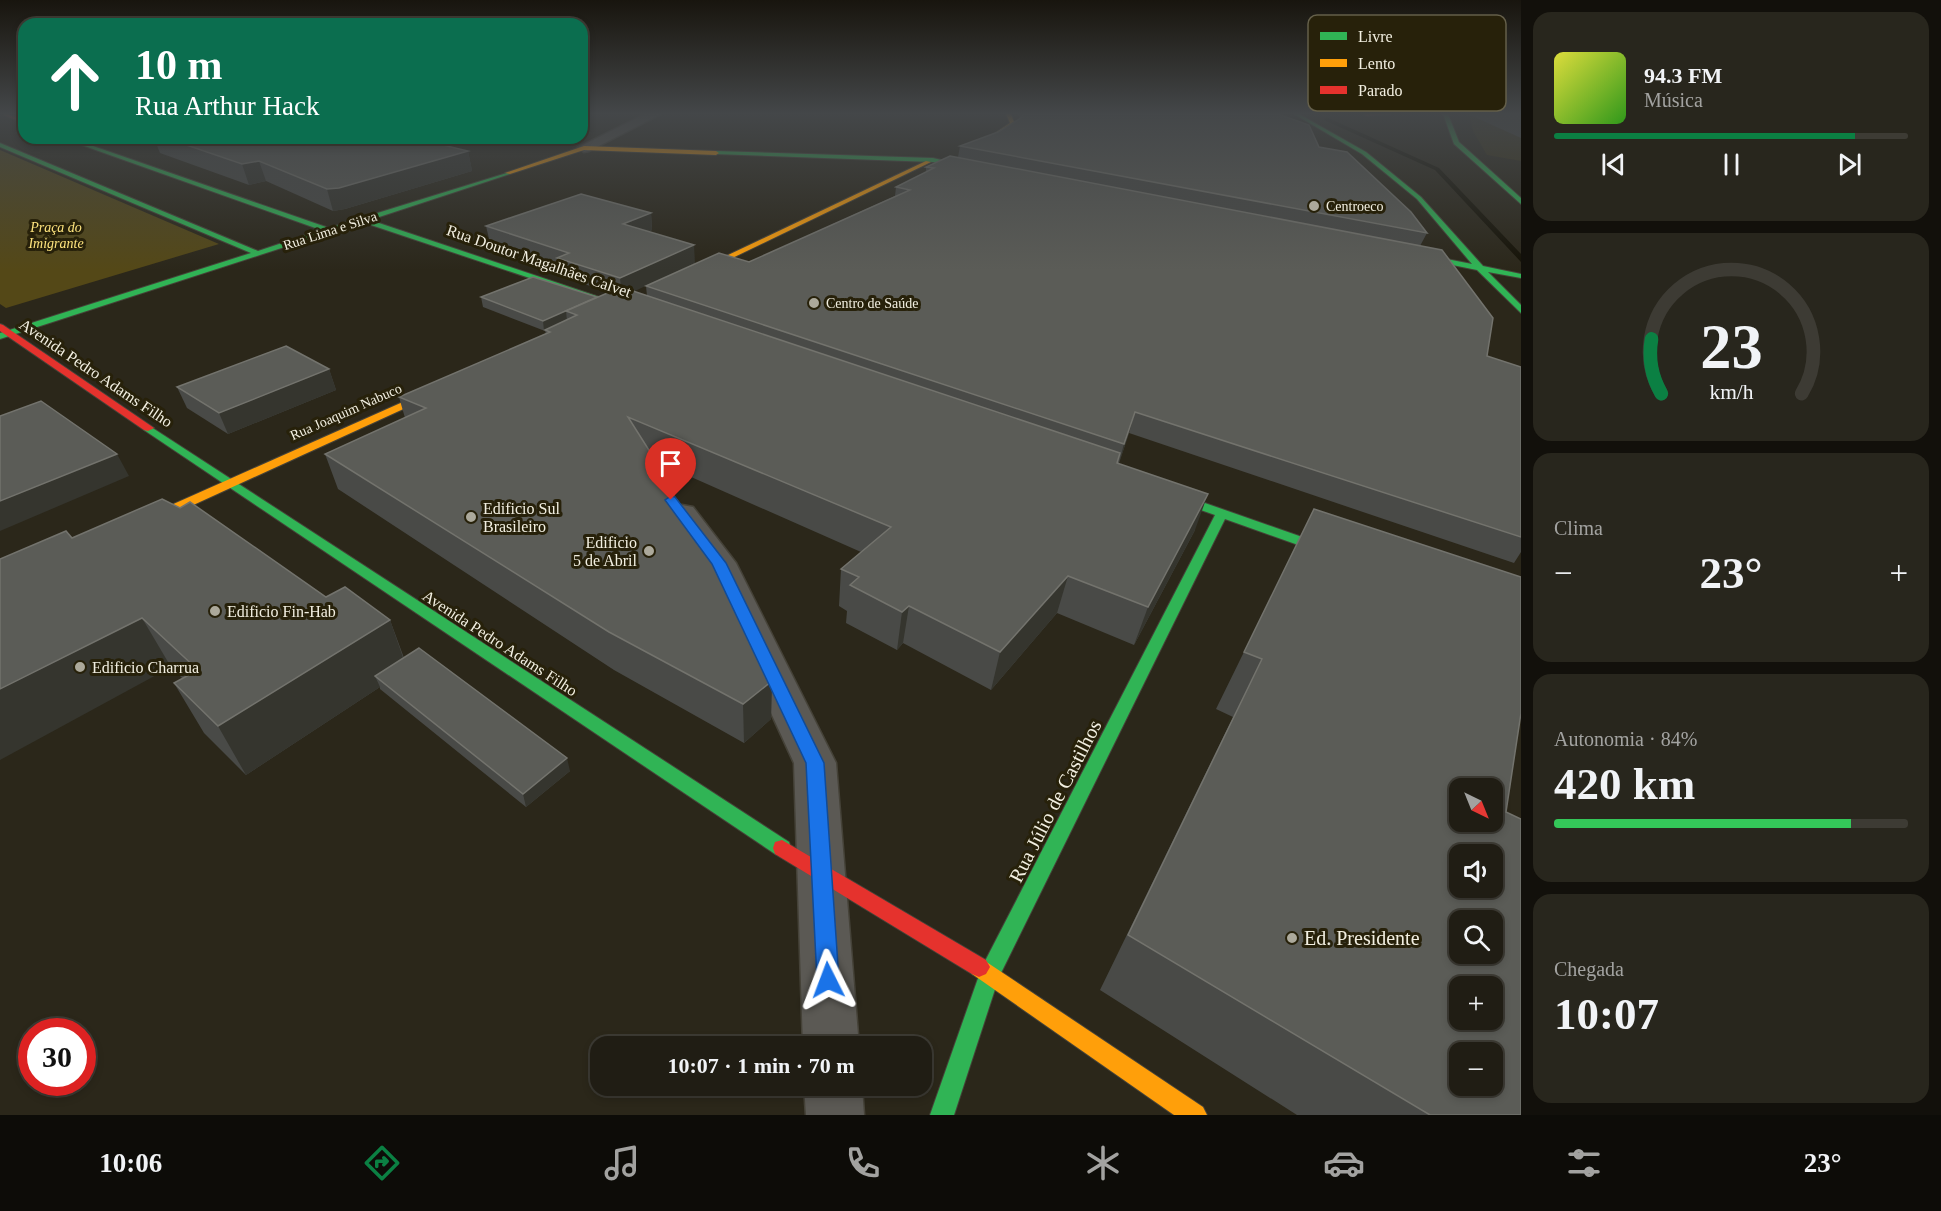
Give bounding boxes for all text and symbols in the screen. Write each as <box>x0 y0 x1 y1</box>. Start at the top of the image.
legend <box>1308 15 1506 111</box>
text: Livre <box>1358 28 1393 45</box>
icon: ahead <box>36 42 114 120</box>
text: 10 m <box>135 42 223 88</box>
text: Lento <box>1358 55 1395 72</box>
text: 94.3 FM <box>1644 63 1722 88</box>
text: Parado <box>1358 82 1402 99</box>
text: Música <box>1644 89 1703 111</box>
text: Rua Arthur Hack <box>135 91 319 121</box>
icon: previous <box>1597 148 1630 181</box>
icon: pause <box>1715 148 1748 181</box>
icon: next <box>1833 148 1866 181</box>
marker: Centroeco <box>1307 199 1321 213</box>
place label: Centroeco <box>1326 199 1384 214</box>
street label: Rua Lima e Silva <box>281 209 379 253</box>
park label: Praça do Imigrante <box>27 220 84 251</box>
street label: Rua Doutor Magalhães Calvet <box>444 221 634 302</box>
marker: Centro de Saúde <box>807 296 821 310</box>
place label: Centro de Saúde <box>826 296 919 311</box>
text: 23 <box>1700 312 1762 381</box>
street label: Avenida Pedro Adams Filho <box>16 315 176 431</box>
text: km/h <box>1709 380 1753 404</box>
street label: Rua Joaquim Nabuco <box>288 381 404 443</box>
pin <box>645 438 696 500</box>
icon: arrive <box>654 447 687 480</box>
place label: Edificio Sul Brasileiro <box>483 500 560 535</box>
marker: Edificio Sul Brasileiro <box>464 510 478 524</box>
text: Clima <box>1554 517 1603 539</box>
place label: Edificio 5 de Abril <box>573 534 638 569</box>
marker: Edificio 5 de Abril <box>642 544 656 558</box>
text: 23° <box>1700 548 1763 598</box>
text: − <box>1554 555 1573 591</box>
text: + <box>1889 555 1908 591</box>
street label: Avenida Pedro Adams Filho <box>420 587 580 699</box>
place label: Edificio Fin-Hab <box>227 603 336 620</box>
marker: Edificio Fin-Hab <box>208 604 222 618</box>
place label: Edificio Charrua <box>92 659 199 676</box>
marker: Edificio Charrua <box>73 660 87 674</box>
street label: Rua Júlio de Castilhos <box>1004 716 1106 886</box>
text: Autonomia · 84% <box>1554 728 1697 750</box>
text: 420 km <box>1554 759 1695 809</box>
north arrow <box>1449 778 1503 832</box>
map controls <box>1449 778 1503 1096</box>
button: sound <box>1449 844 1503 898</box>
button: search <box>1449 910 1503 964</box>
place label: Ed. Presidente <box>1304 927 1420 949</box>
marker: Ed. Presidente <box>1285 931 1299 945</box>
position arrow <box>796 948 860 1012</box>
text: Chegada <box>1554 958 1624 980</box>
button: + <box>1449 976 1503 1030</box>
text: 10:07 <box>1554 989 1659 1039</box>
speed limit sign: 30 <box>18 1018 96 1096</box>
button: − <box>1449 1042 1503 1096</box>
text: 10:07 · 1 min · 70 m <box>668 1053 855 1078</box>
icon: directions <box>361 1142 403 1184</box>
icon: music <box>601 1142 643 1184</box>
icon: phone <box>842 1142 884 1184</box>
icon: climate <box>1082 1142 1124 1184</box>
icon: car <box>1323 1142 1365 1184</box>
icon: filters <box>1563 1142 1605 1184</box>
text: 10:06 <box>99 1148 162 1178</box>
text: 23° <box>1804 1148 1842 1178</box>

